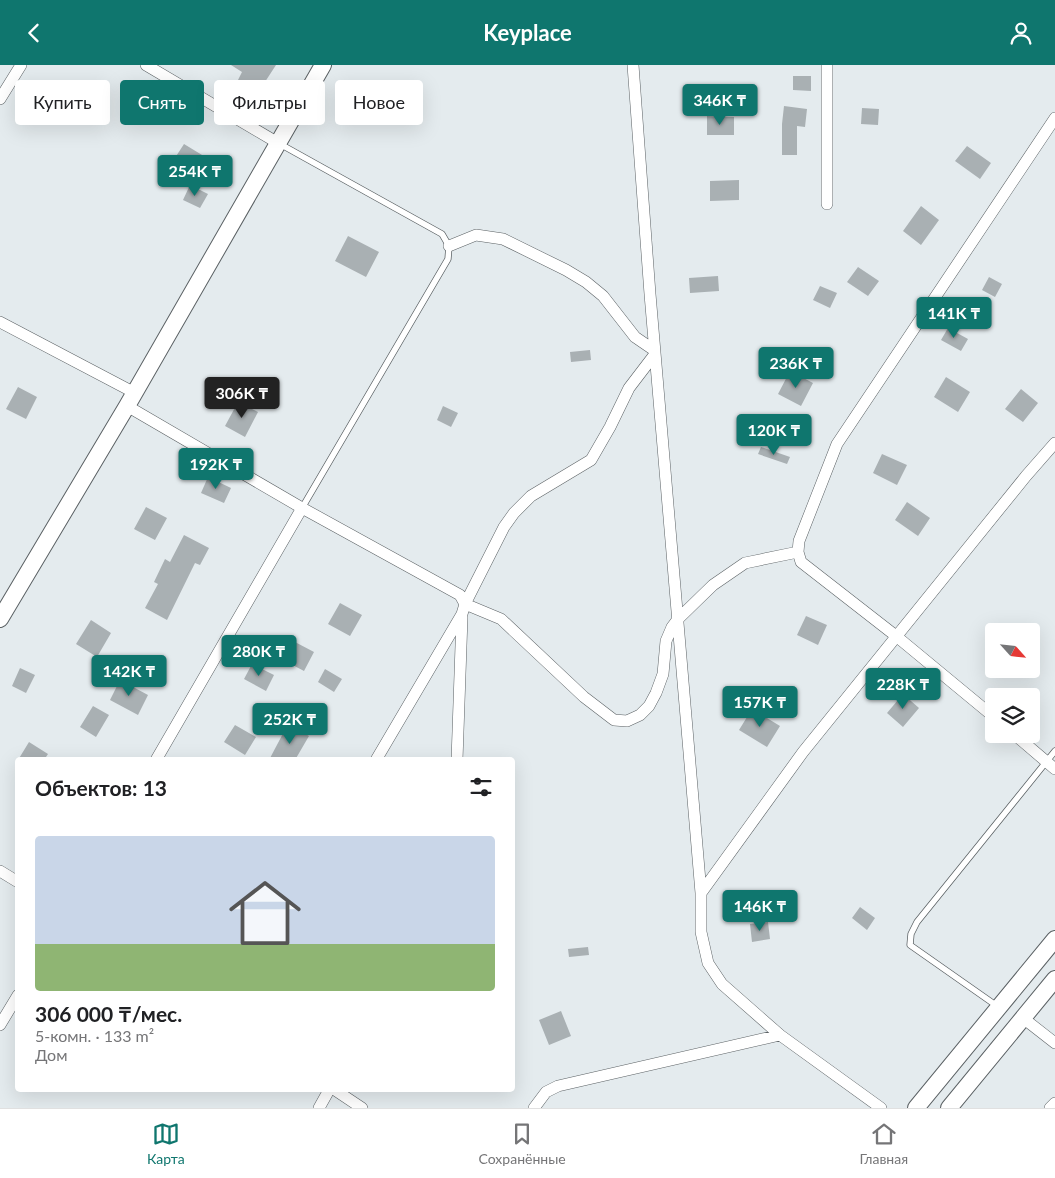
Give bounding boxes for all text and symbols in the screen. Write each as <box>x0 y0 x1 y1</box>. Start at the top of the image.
icon: back <box>20 19 48 47</box>
text: Keyplace <box>483 19 572 46</box>
icon: person <box>1007 19 1035 47</box>
chip: Купить <box>15 80 110 125</box>
chip: Снять <box>120 80 204 125</box>
chip: Фильтры <box>214 80 325 125</box>
chip: Новое <box>335 80 423 125</box>
pin: 346K ₸ <box>679 83 761 126</box>
text: 346K ₸ <box>694 90 746 109</box>
pin: 254K ₸ <box>154 155 236 197</box>
text: 254K ₸ <box>169 161 221 180</box>
pin: 141K ₸ <box>913 297 995 339</box>
text: 141K ₸ <box>928 303 980 322</box>
pin: 236K ₸ <box>755 347 837 389</box>
text: 236K ₸ <box>770 353 822 372</box>
pin: 306K ₸ <box>201 377 283 419</box>
text: 306K ₸ <box>216 383 268 402</box>
pin: 120K ₸ <box>733 413 815 456</box>
text: 120K ₸ <box>748 420 800 439</box>
pin: 192K ₸ <box>175 447 257 490</box>
text: 192K ₸ <box>190 454 242 473</box>
north arrow <box>985 623 1040 677</box>
map controls <box>985 623 1040 743</box>
pin: 280K ₸ <box>218 635 300 677</box>
text: 280K ₸ <box>233 641 285 660</box>
pin: 142K ₸ <box>88 655 170 697</box>
text: 142K ₸ <box>103 661 155 680</box>
pin: 228K ₸ <box>862 667 944 710</box>
text: 228K ₸ <box>877 674 929 693</box>
pin: 157K ₸ <box>719 685 801 728</box>
button: layers <box>985 688 1040 743</box>
text: 157K ₸ <box>734 692 786 711</box>
pin: 252K ₸ <box>249 703 331 745</box>
text: 252K ₸ <box>264 709 316 728</box>
icon: filters <box>467 773 495 801</box>
text: Объектов: 13 <box>35 775 167 800</box>
icon: home <box>220 868 310 958</box>
pin: 146K ₸ <box>719 889 801 932</box>
text: 146K ₸ <box>734 896 786 915</box>
text: 306 000 ₸/мес. <box>35 1001 182 1026</box>
text: 5-комн. · 133 m² <box>35 1026 154 1045</box>
text: Дом <box>35 1045 67 1064</box>
tab: Карта <box>147 1120 185 1167</box>
tab: Сохранённые <box>479 1120 566 1167</box>
tab: Главная <box>859 1120 908 1167</box>

